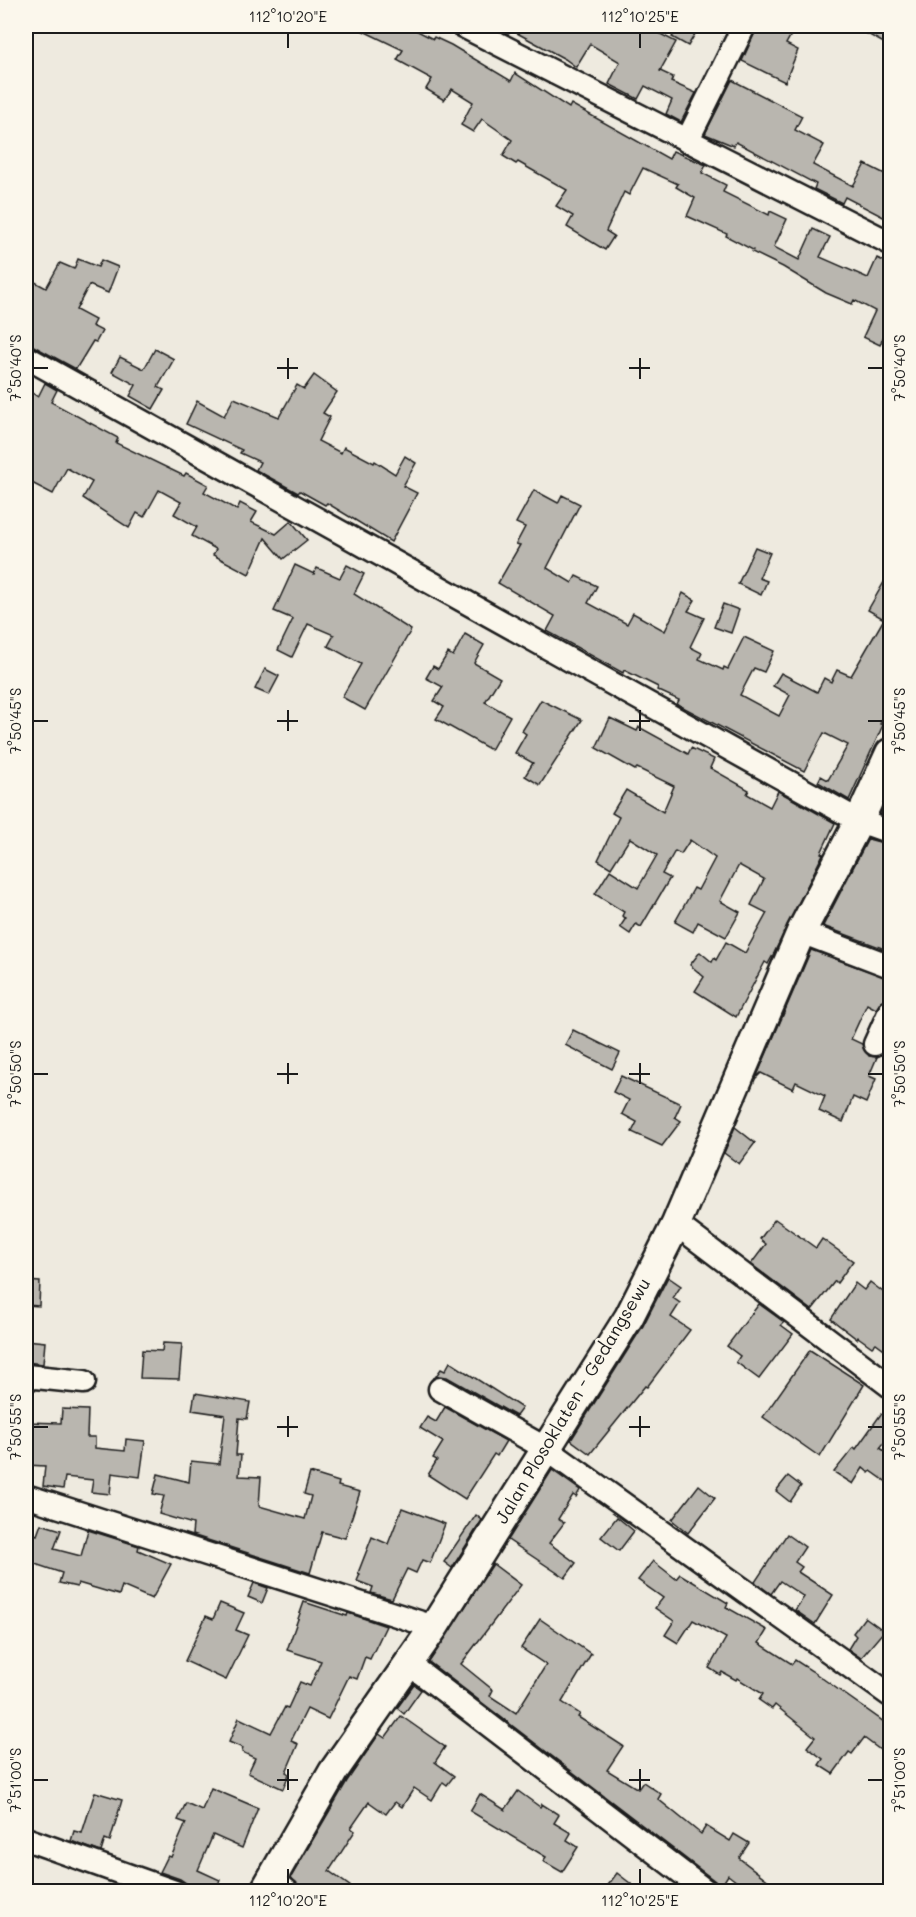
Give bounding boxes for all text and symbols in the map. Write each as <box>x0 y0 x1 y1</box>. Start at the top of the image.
text: 112°10'20"E <box>249 6 328 26</box>
text: 112°10'25"E <box>601 6 679 26</box>
text: 7°50'40"S <box>5 334 25 402</box>
text: 7°50'40"S <box>889 334 909 402</box>
text: 7°50'45"S <box>5 688 25 754</box>
text: 7°50'45"S <box>889 688 909 754</box>
text: 7°50'50"S <box>5 1040 25 1108</box>
text: 7°50'50"S <box>889 1040 909 1108</box>
street label: Jalan Plosoklaten - Gedangsewu <box>489 1273 655 1528</box>
text: 7°50'55"S <box>5 1394 25 1460</box>
text: 7°50'55"S <box>889 1394 909 1460</box>
text: 7°51'00"S <box>5 1747 25 1813</box>
text: 7°51'00"S <box>889 1747 909 1813</box>
text: 112°10'20"E <box>249 1890 328 1910</box>
text: 112°10'25"E <box>601 1890 679 1910</box>

